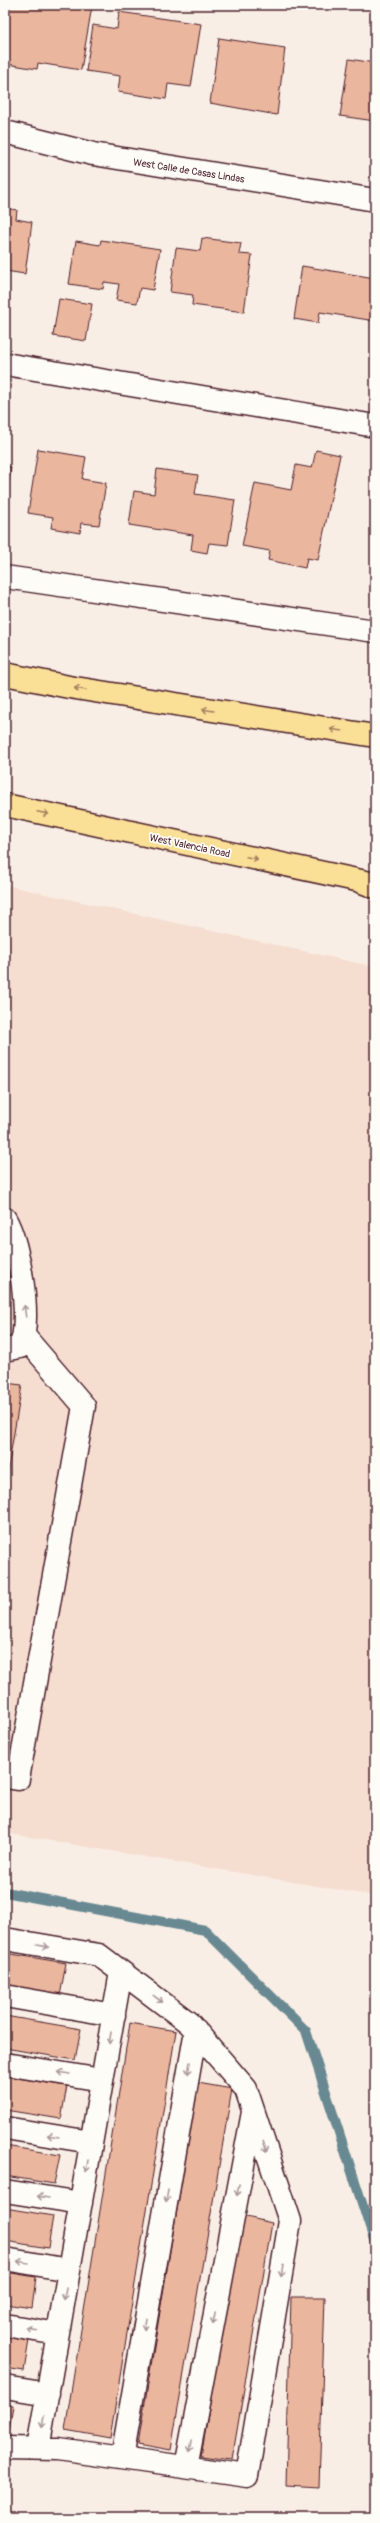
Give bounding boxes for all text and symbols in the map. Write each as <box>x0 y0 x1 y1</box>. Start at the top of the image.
street label: West Calle de Casas Lindas <box>132 156 246 186</box>
one-way arrow <box>74 685 87 693</box>
one-way arrow <box>202 705 215 713</box>
one-way arrow <box>330 726 343 734</box>
one-way arrow <box>36 809 49 817</box>
street label: West Valencia Road <box>148 832 231 860</box>
one-way arrow <box>245 855 258 863</box>
one-way arrow <box>21 1305 28 1318</box>
one-way arrow <box>37 1942 50 1950</box>
one-way arrow <box>153 1995 164 2003</box>
one-way arrow <box>105 2031 113 2044</box>
one-way arrow <box>185 2061 193 2074</box>
one-way arrow <box>58 2069 71 2077</box>
one-way arrow <box>47 2132 60 2140</box>
one-way arrow <box>262 2139 269 2152</box>
one-way arrow <box>83 2159 91 2172</box>
one-way arrow <box>234 2183 242 2196</box>
one-way arrow <box>163 2189 171 2202</box>
one-way arrow <box>37 2193 50 2201</box>
one-way arrow <box>17 2258 30 2266</box>
one-way arrow <box>277 2264 285 2277</box>
one-way arrow <box>61 2287 69 2300</box>
one-way arrow <box>210 2311 218 2324</box>
one-way arrow <box>141 2317 149 2330</box>
one-way arrow <box>25 2325 38 2333</box>
one-way arrow <box>38 2415 46 2428</box>
one-way arrow <box>185 2439 193 2452</box>

